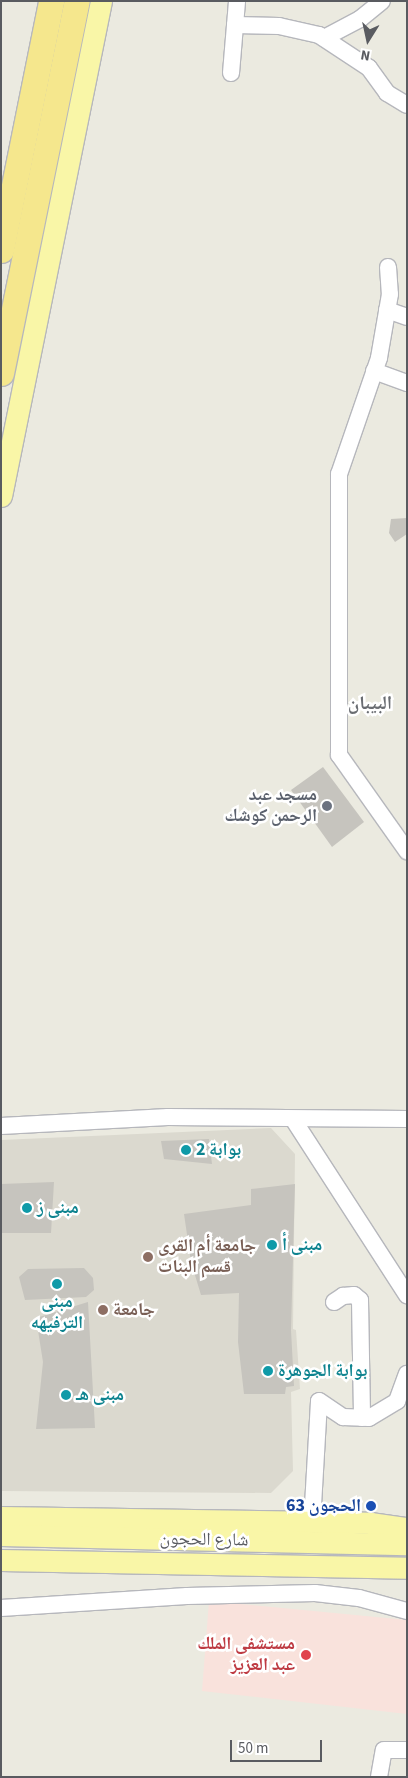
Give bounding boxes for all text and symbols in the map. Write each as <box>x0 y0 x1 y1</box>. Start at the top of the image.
north arrow <box>343 15 393 65</box>
text: N <box>359 44 372 65</box>
district label: البيبان <box>348 693 392 715</box>
place label: مسجد عبد الرحمن كوشك <box>225 785 317 828</box>
marker: مسجد عبد الرحمن كوشك <box>321 800 333 812</box>
place label: بوابة 2 <box>196 1139 241 1161</box>
marker: بوابة 2 <box>180 1144 192 1156</box>
place label: مبنى ز <box>37 1197 79 1219</box>
marker: مبنى ز <box>21 1202 33 1214</box>
place label: مبنى أ <box>282 1234 322 1256</box>
place label: جامعة أم القرى قسم البنات <box>158 1236 256 1278</box>
marker: مبنى أ <box>266 1239 278 1251</box>
marker: جامعة أم القرى قسم البنات <box>142 1251 154 1263</box>
marker: مبنى الترفيهه <box>51 1278 63 1290</box>
place label: مبنى الترفيهه <box>31 1292 83 1335</box>
place label: جامعة <box>113 1299 155 1321</box>
marker: جامعة <box>97 1304 109 1316</box>
place label: بوابة الجوهرة <box>278 1360 367 1382</box>
marker: بوابة الجوهرة <box>262 1365 274 1377</box>
place label: مبنى هـ <box>76 1384 124 1406</box>
marker: مبنى هـ <box>60 1389 72 1401</box>
place label: الحجون 63 <box>286 1495 361 1517</box>
marker: الحجون 63 <box>365 1500 377 1512</box>
street label: شارع الحجون <box>159 1528 249 1552</box>
place label: مستشفى الملك عبد العزيز <box>197 1634 295 1676</box>
marker: مستشفى الملك عبد العزيز <box>299 1648 313 1662</box>
scale bar <box>233 1730 326 1762</box>
text: 50 m <box>238 1738 268 1759</box>

